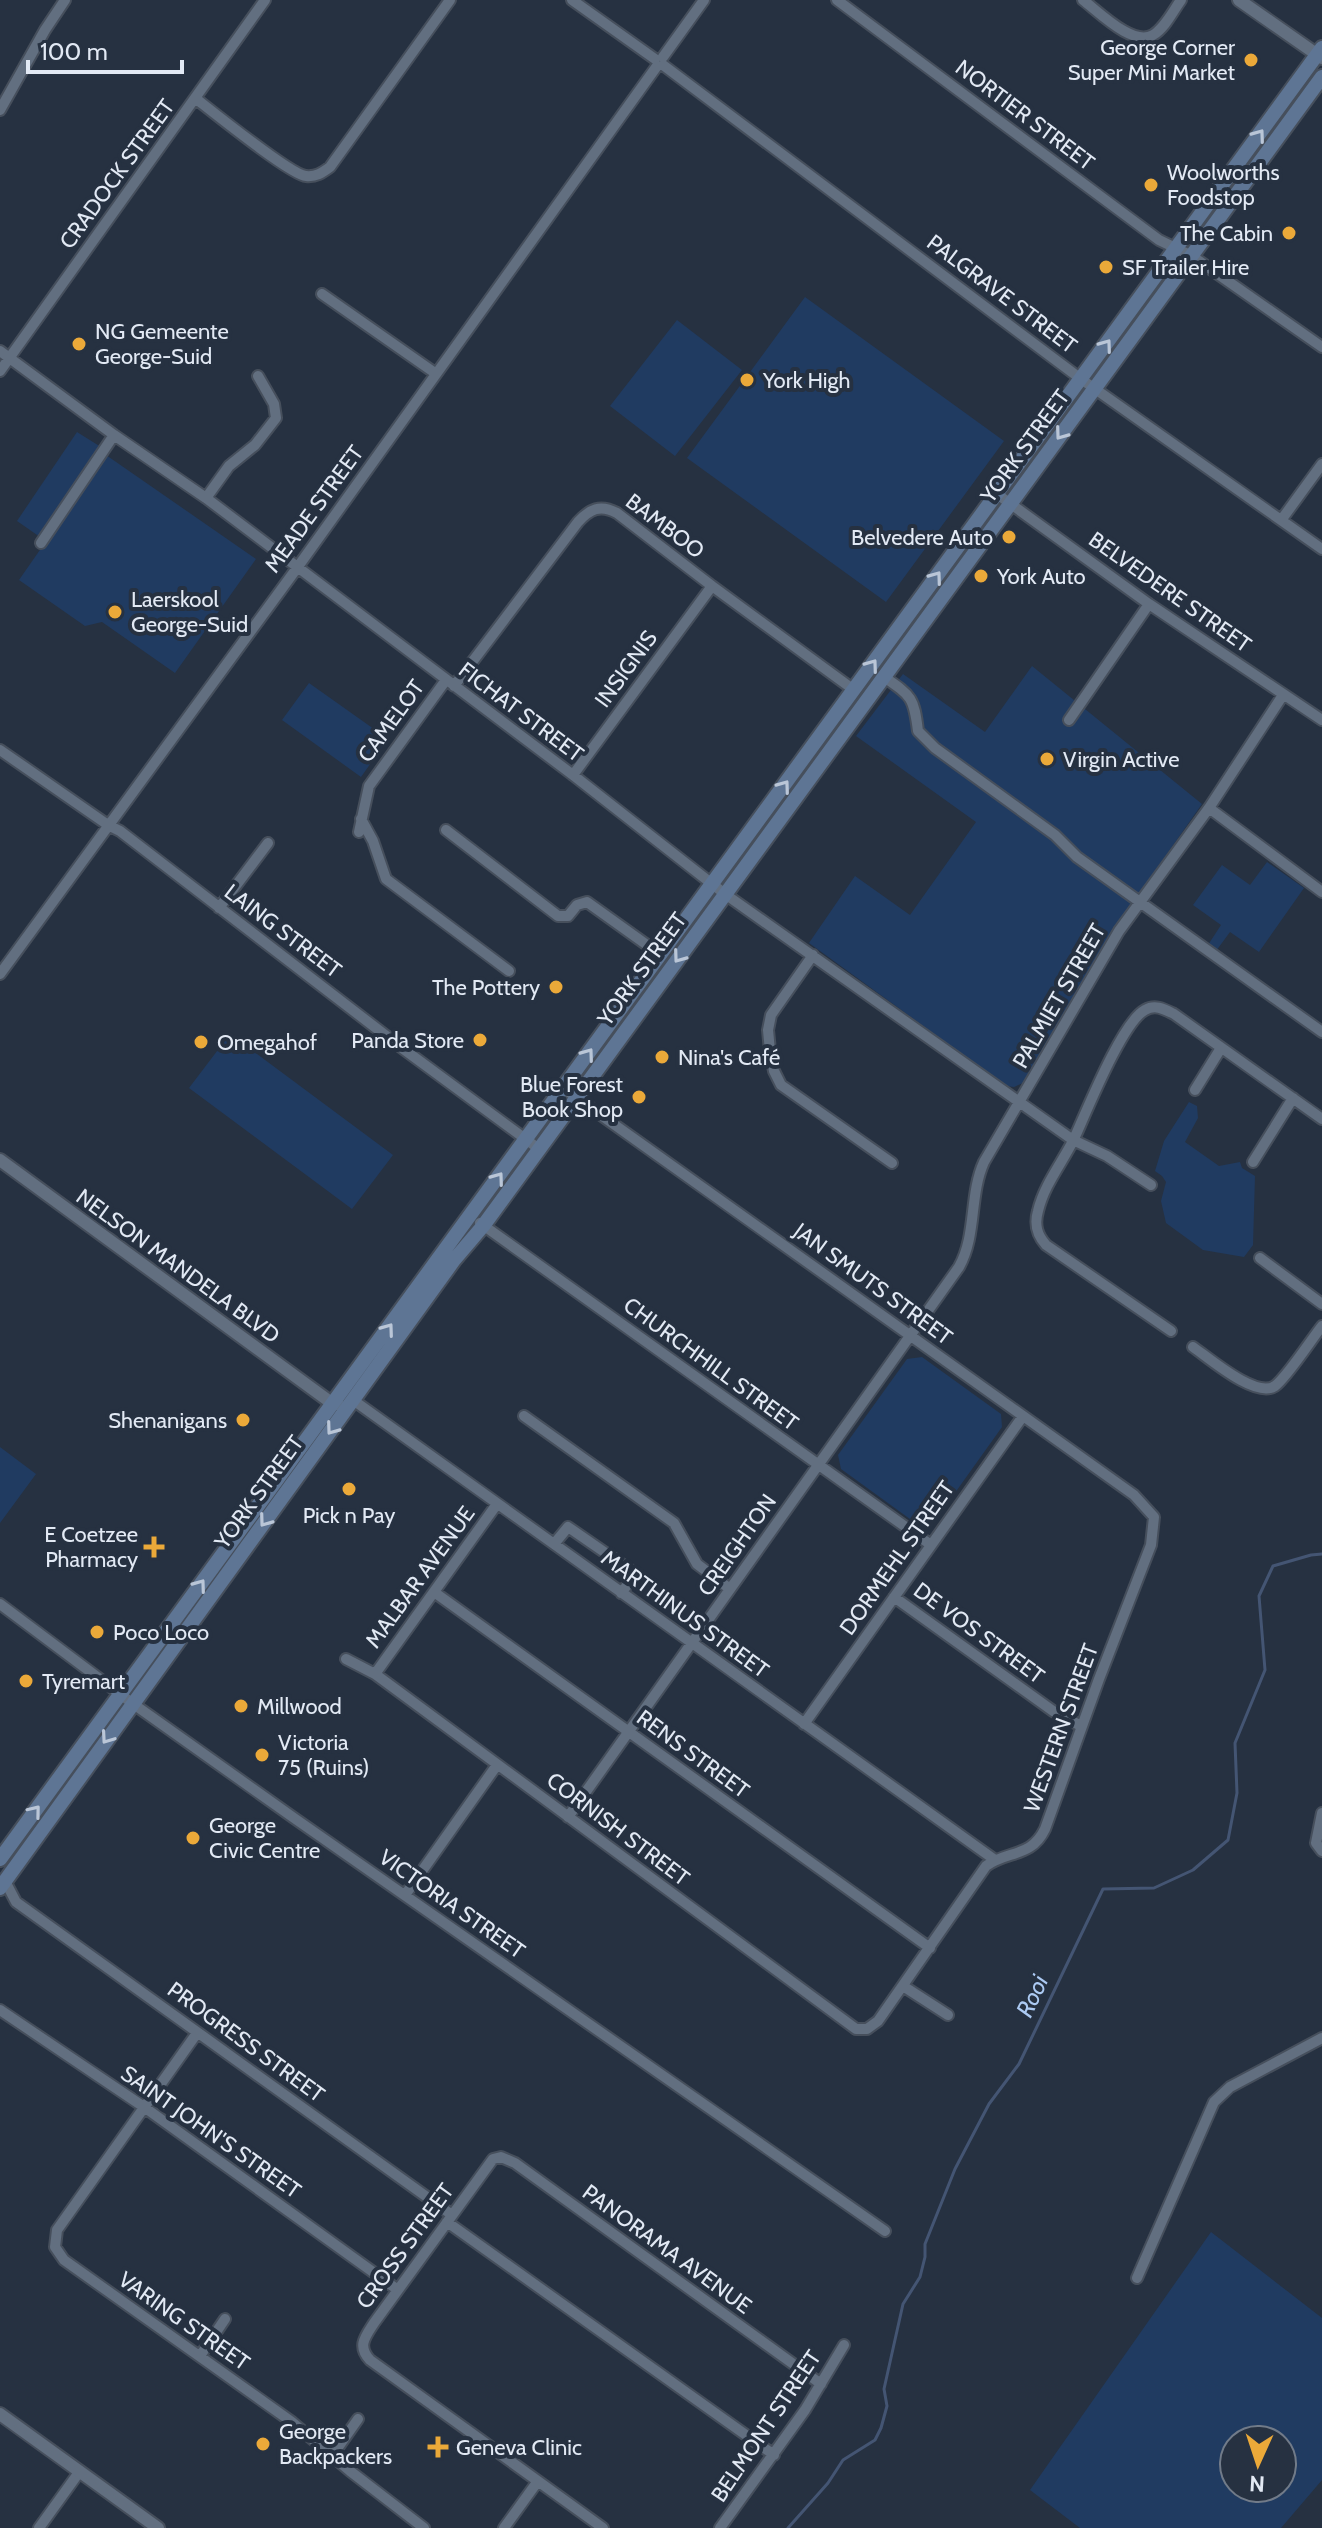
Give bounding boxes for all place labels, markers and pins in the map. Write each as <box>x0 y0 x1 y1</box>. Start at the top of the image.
place label: George Corner Super Mini Market <box>1068 34 1236 86</box>
marker: George Corner Super Mini Market <box>1242 51 1260 69</box>
place label: Woolworths Foodstop <box>1167 159 1280 211</box>
marker: Woolworths Foodstop <box>1142 176 1160 194</box>
place label: The Cabin <box>1180 220 1273 247</box>
marker: The Cabin <box>1280 224 1298 242</box>
place label: SF Trailer Hire <box>1122 254 1249 281</box>
marker: SF Trailer Hire <box>1097 258 1115 276</box>
place label: NG Gemeente George-Suid <box>95 318 229 370</box>
marker: NG Gemeente George-Suid <box>70 335 88 353</box>
place label: York High <box>762 367 850 394</box>
marker: York High <box>738 371 756 389</box>
place label: Belvedere Auto <box>851 524 993 551</box>
marker: Belvedere Auto <box>1000 528 1018 546</box>
place label: York Auto <box>996 563 1086 590</box>
marker: York Auto <box>972 567 990 585</box>
place label: Laerskool George-Suid <box>131 586 248 638</box>
marker: Laerskool George-Suid <box>106 603 124 621</box>
place label: Virgin Active <box>1063 746 1179 773</box>
marker: Virgin Active <box>1038 750 1056 768</box>
place label: The Pottery <box>432 974 540 1001</box>
marker: The Pottery <box>547 978 565 996</box>
place label: Panda Store <box>351 1027 464 1054</box>
place label: Omegahof <box>217 1029 317 1056</box>
marker: Panda Store <box>471 1031 489 1049</box>
marker: Omegahof <box>192 1033 210 1051</box>
place label: Nina's Café <box>678 1044 780 1071</box>
marker: Nina's Café <box>653 1048 671 1066</box>
place label: Blue Forest Book Shop <box>520 1071 624 1123</box>
marker: Blue Forest Book Shop <box>630 1088 648 1106</box>
place label: Shenanigans <box>108 1407 227 1434</box>
marker: Shenanigans <box>234 1411 252 1429</box>
marker: Pick n Pay <box>340 1480 358 1498</box>
place label: Pick n Pay <box>303 1502 395 1529</box>
place label: E Coetzee Pharmacy <box>44 1521 138 1573</box>
marker: E Coetzee Pharmacy <box>145 1538 163 1556</box>
place label: Poco Loco <box>113 1619 209 1646</box>
marker: Poco Loco <box>88 1623 106 1641</box>
place label: Tyremart <box>42 1668 126 1695</box>
marker: Tyremart <box>17 1672 35 1690</box>
place label: Millwood <box>257 1693 342 1720</box>
marker: Millwood <box>232 1697 250 1715</box>
place label: Victoria 75 (Ruins) <box>278 1729 369 1781</box>
marker: Victoria 75 (Ruins) <box>253 1746 271 1764</box>
place label: George Civic Centre <box>209 1812 320 1864</box>
marker: George Civic Centre <box>184 1829 202 1847</box>
place label: George Backpackers <box>279 2418 392 2470</box>
place label: Geneva Clinic <box>456 2434 582 2461</box>
marker: George Backpackers <box>254 2435 272 2453</box>
marker: Geneva Clinic <box>427 2436 449 2458</box>

